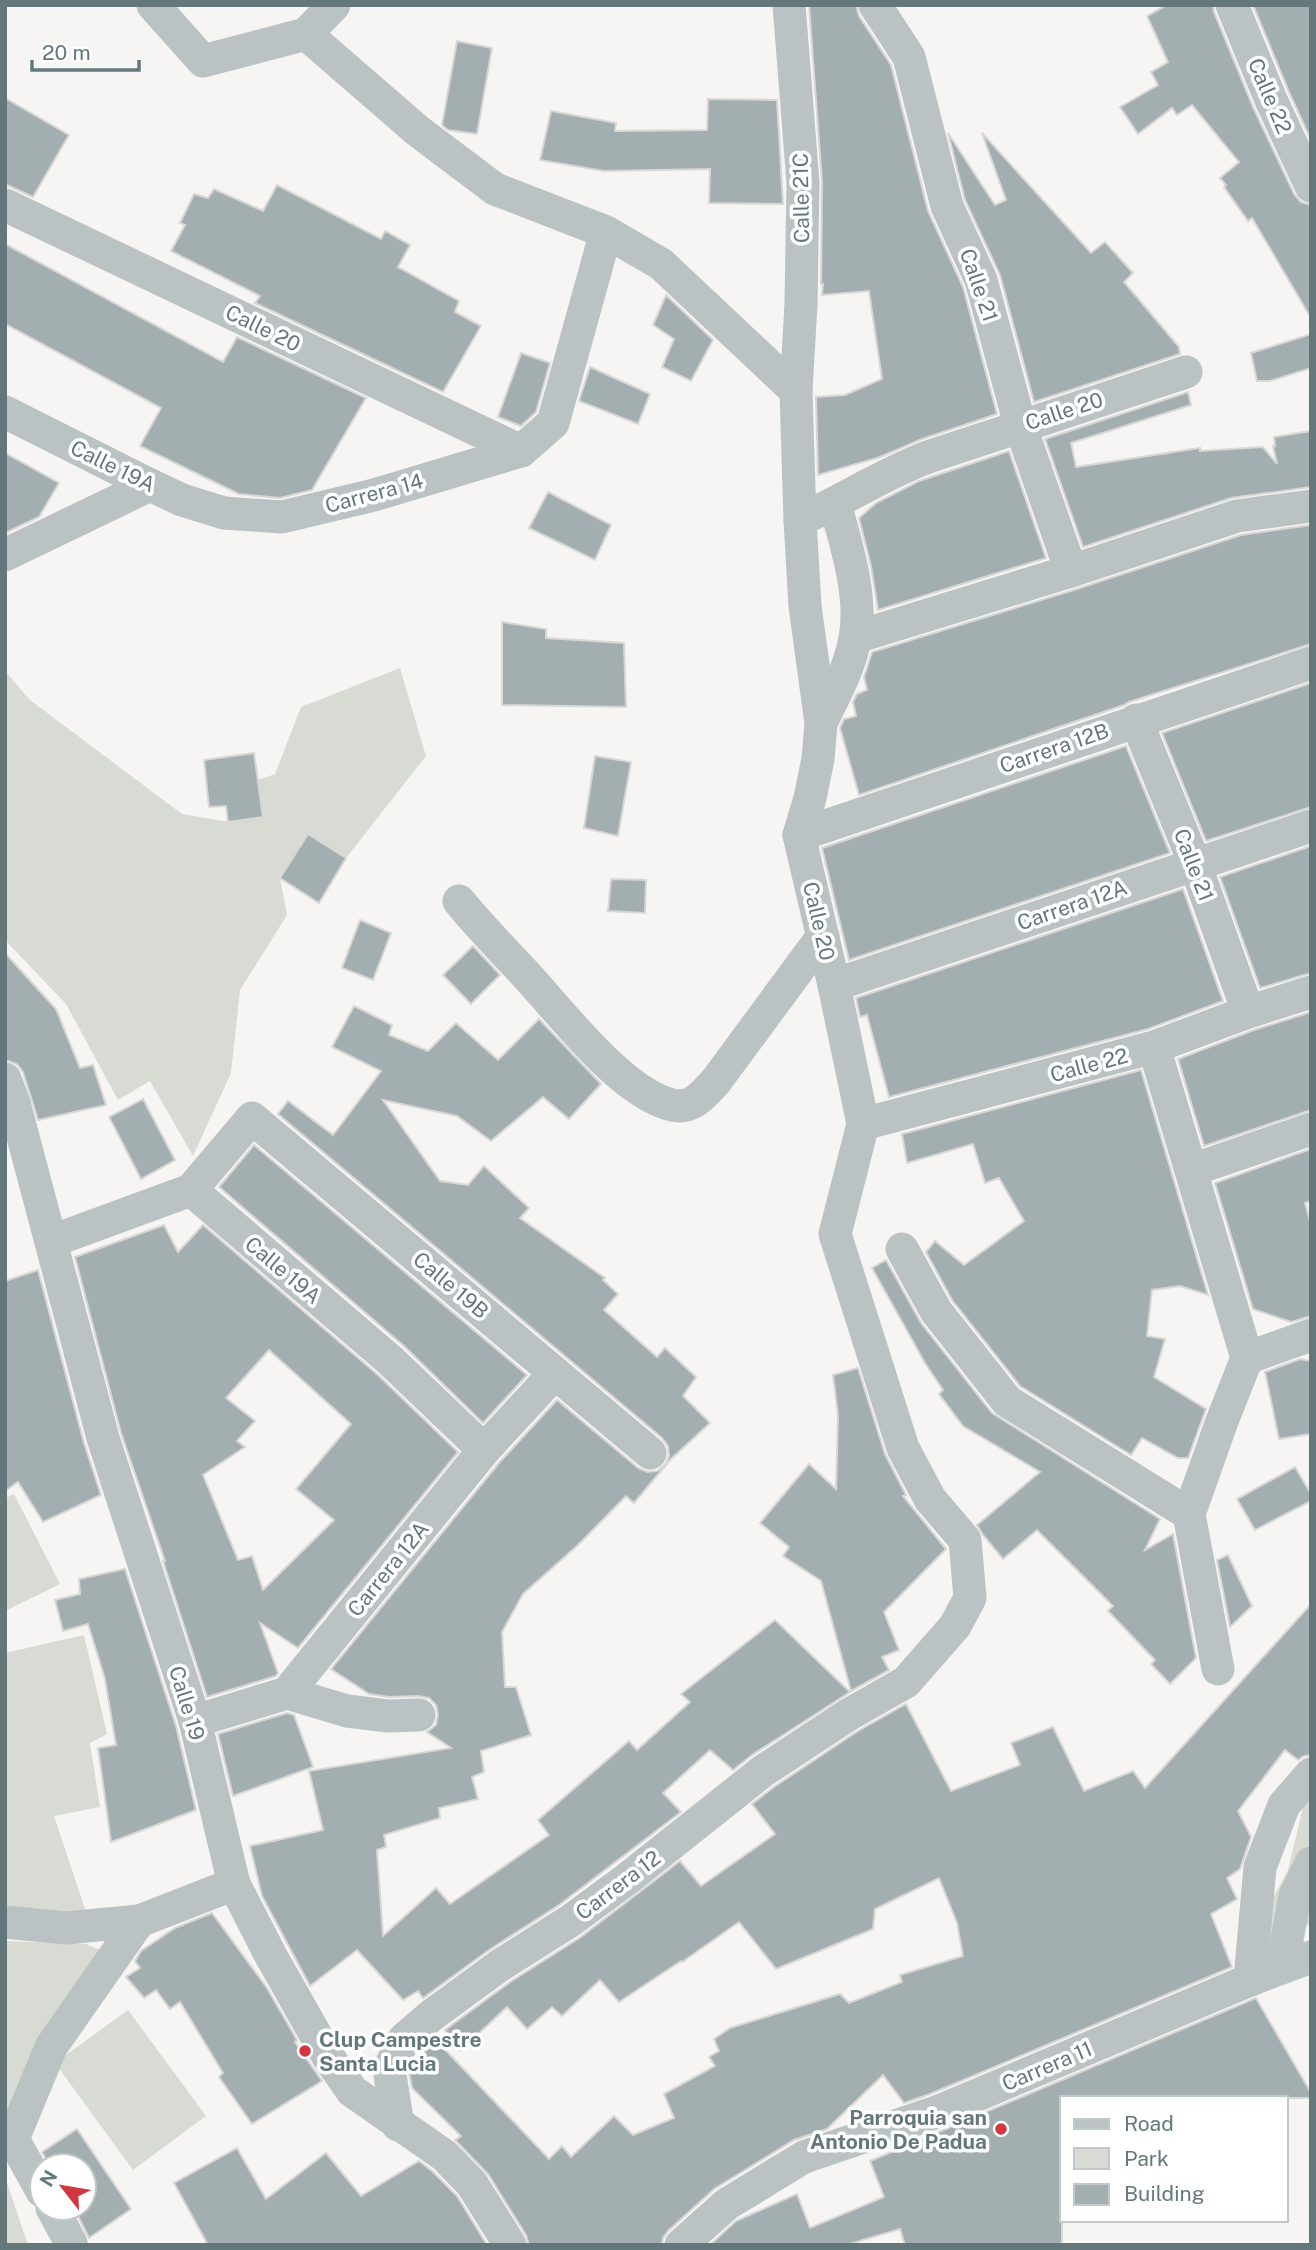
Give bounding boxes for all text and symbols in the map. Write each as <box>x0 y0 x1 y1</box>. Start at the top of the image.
scale bar <box>32 28 138 72</box>
text: 20 m <box>42 40 91 65</box>
street label: Calle 22 <box>1243 54 1297 138</box>
street label: Calle 21C <box>788 153 814 243</box>
street label: Calle 21 <box>955 245 1003 325</box>
street label: Calle 20 <box>222 299 304 357</box>
street label: Calle 20 <box>1022 387 1106 435</box>
street label: Calle 19A <box>67 435 160 497</box>
street label: Carrera 14 <box>322 468 426 518</box>
street label: Carrera 12B <box>996 718 1112 778</box>
street label: Calle 21 <box>1169 825 1219 905</box>
street label: Carrera 12A <box>1014 875 1130 935</box>
street label: Calle 20 <box>798 879 840 963</box>
street label: Calle 22 <box>1047 1043 1131 1087</box>
street label: Calle 19A <box>240 1231 326 1309</box>
street label: Calle 19B <box>408 1246 494 1324</box>
street label: Carrera 12A <box>342 1517 434 1621</box>
street label: Calle 19 <box>164 1663 210 1743</box>
street label: Carrera 12 <box>571 1845 665 1925</box>
place label: Clup Campestre Santa Lucia <box>319 2027 482 2076</box>
street label: Carrera 11 <box>998 2036 1096 2096</box>
marker: Clup Campestre Santa Lucia <box>297 2043 313 2059</box>
legend <box>1060 2096 1288 2222</box>
place label: Parroquia san Antonio De Padua <box>810 2105 987 2154</box>
text: Road <box>1124 2111 1174 2136</box>
marker: Parroquia san Antonio De Padua <box>993 2121 1009 2137</box>
text: Park <box>1124 2146 1169 2171</box>
north arrow <box>28 2152 98 2222</box>
text: N <box>35 2166 62 2190</box>
text: Building <box>1124 2181 1205 2206</box>

